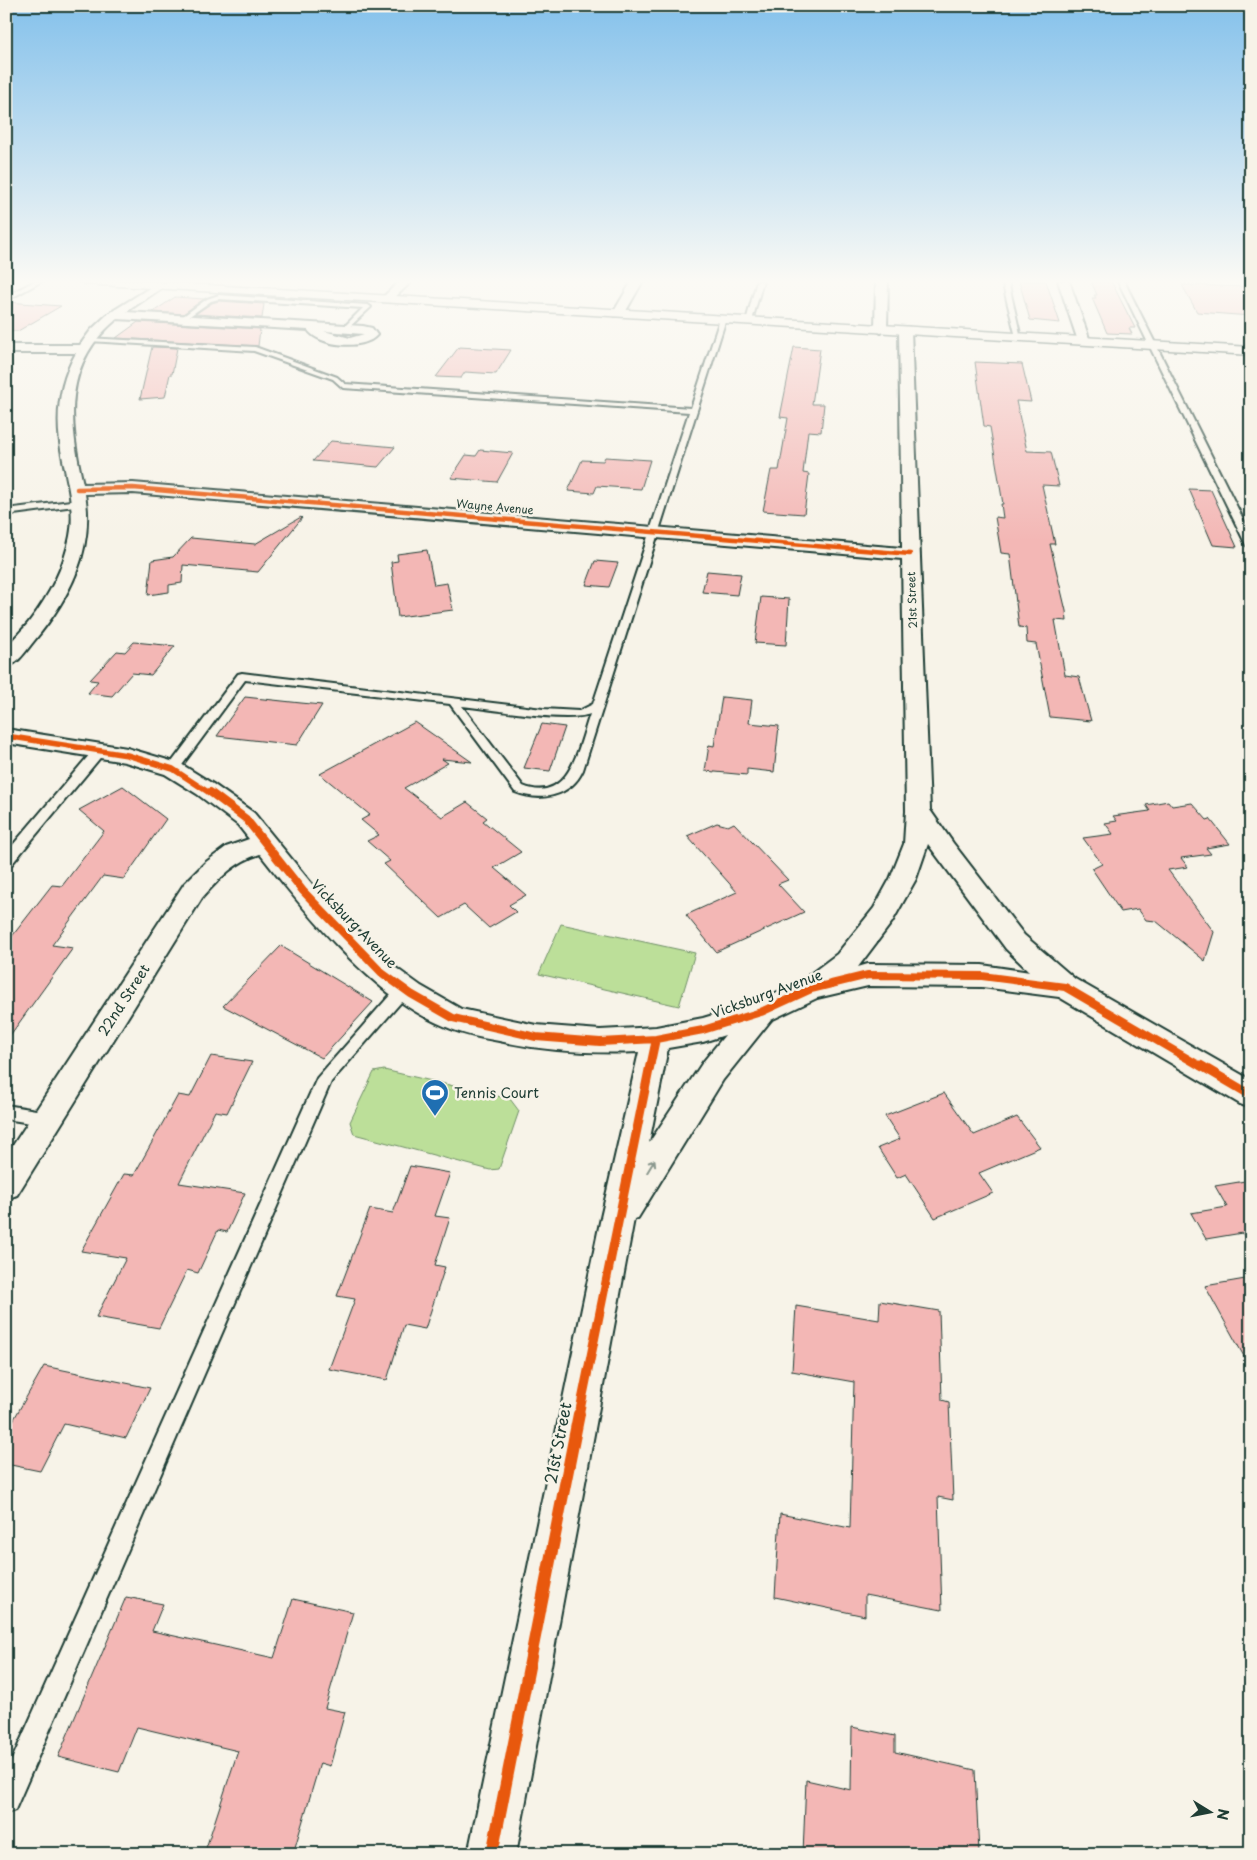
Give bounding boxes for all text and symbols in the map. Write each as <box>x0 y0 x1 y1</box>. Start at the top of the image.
street label: Wayne Avenue <box>456 495 534 518</box>
street label: 21st Street <box>902 571 921 629</box>
street label: Vicksburg Avenue <box>306 874 403 973</box>
street label: 22nd Street <box>92 959 155 1040</box>
street label: Vicksburg Avenue <box>709 964 825 1023</box>
sports icon: Tennis Court <box>420 1078 450 1117</box>
place label: Tennis Court <box>454 1082 539 1103</box>
one-way arrow <box>646 1159 657 1173</box>
street label: 21st Street <box>537 1400 577 1486</box>
north arrow <box>1184 1788 1234 1838</box>
text: N <box>1212 1807 1235 1822</box>

